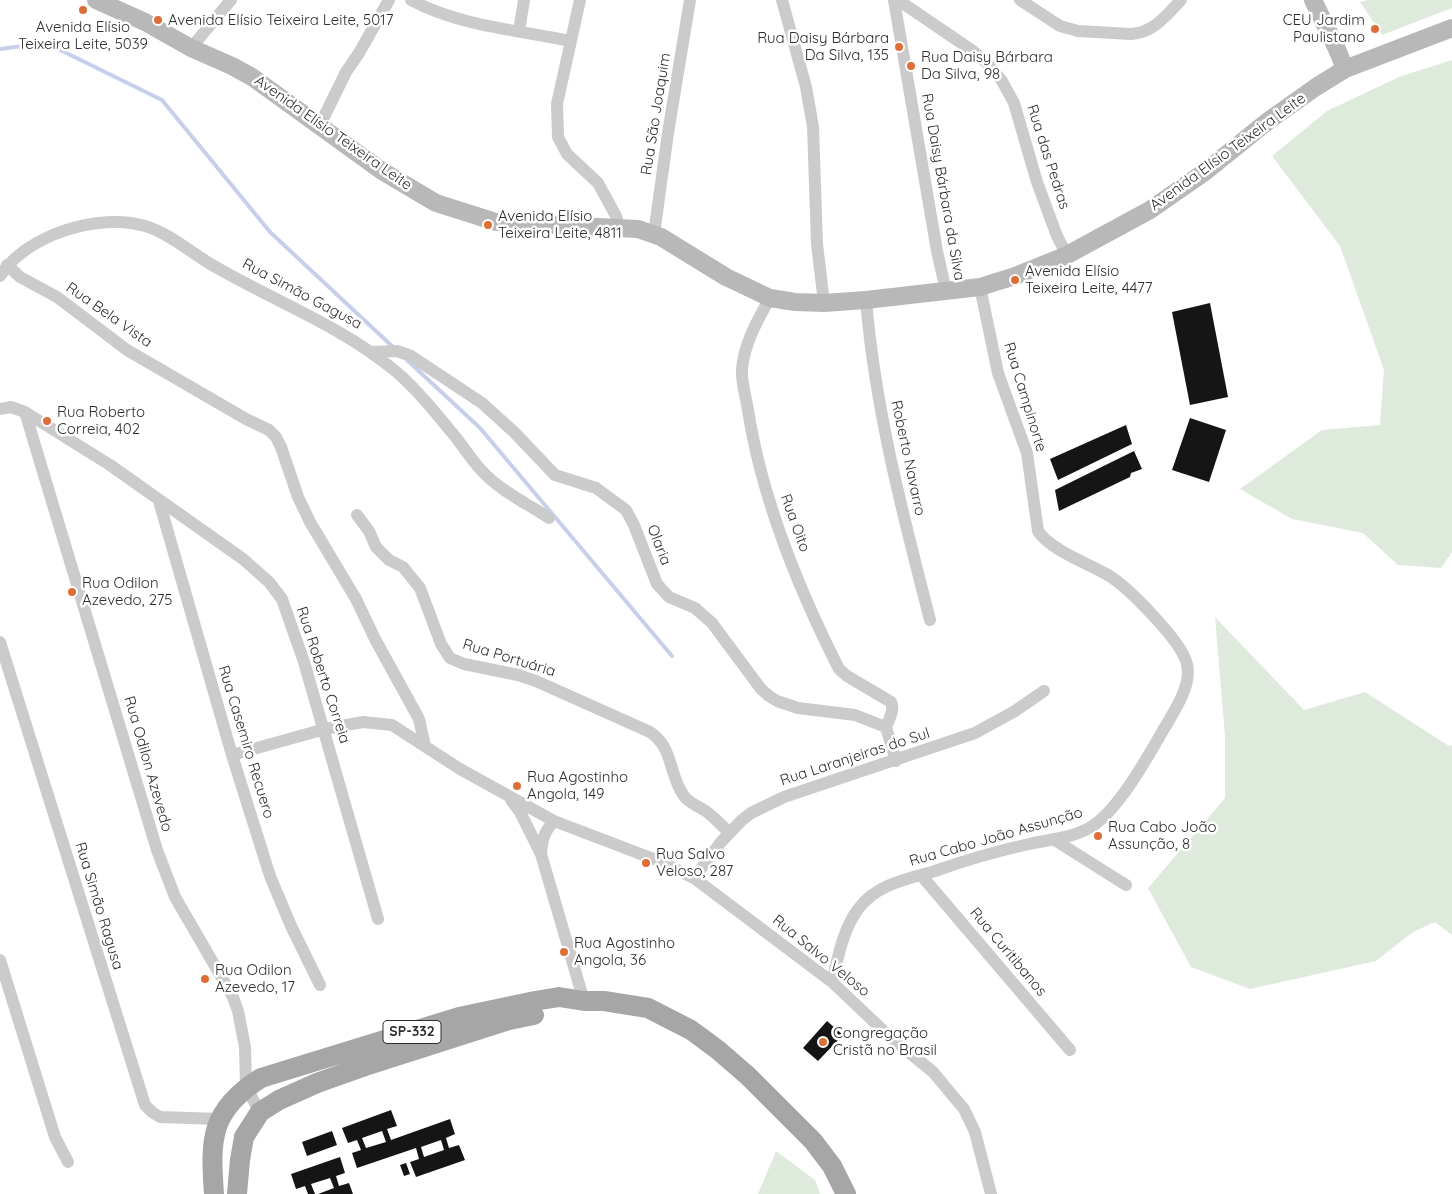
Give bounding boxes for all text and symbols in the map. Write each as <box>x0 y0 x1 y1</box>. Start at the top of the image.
marker: Avenida Elísio Teixeira Leite, 5039 <box>77 4 89 16</box>
place label: Avenida Elísio Teixeira Leite, 5017 <box>168 11 393 29</box>
place label: CEU Jardim Paulistano <box>1283 11 1365 46</box>
marker: Avenida Elísio Teixeira Leite, 5017 <box>152 14 164 26</box>
place label: Avenida Elísio Teixeira Leite, 5039 <box>18 18 148 53</box>
marker: CEU Jardim Paulistano <box>1369 23 1381 35</box>
place label: Rua Daisy Bárbara Da Silva, 135 <box>757 29 889 64</box>
marker: Rua Daisy Bárbara Da Silva, 135 <box>893 41 905 53</box>
place label: Rua Daisy Bárbara Da Silva, 98 <box>921 48 1053 83</box>
street label: Rua São Joaquim <box>637 52 675 176</box>
marker: Rua Daisy Bárbara Da Silva, 98 <box>905 60 917 72</box>
street label: Avenida Elísio Teixeira Leite <box>251 72 415 194</box>
street label: Avenida Elísio Teixeira Leite <box>1147 89 1309 215</box>
street label: Rua Daisy Bárbara da Silva <box>918 92 968 282</box>
street label: Rua das Pedras <box>1023 102 1073 212</box>
place label: Avenida Elísio Teixeira Leite, 4811 <box>498 207 622 242</box>
marker: Avenida Elísio Teixeira Leite, 4811 <box>482 219 494 231</box>
street label: Rua Simão Gagusa <box>239 255 365 333</box>
place label: Avenida Elísio Teixeira Leite, 4477 <box>1025 262 1152 297</box>
marker: Avenida Elísio Teixeira Leite, 4477 <box>1009 274 1021 286</box>
street label: Rua Bela Vista <box>63 279 155 351</box>
street label: Rua Campinorte <box>1000 340 1050 454</box>
street label: Roberto Navarro <box>887 399 929 517</box>
place label: Rua Roberto Correia, 402 <box>57 403 145 438</box>
marker: Rua Roberto Correia, 402 <box>41 415 53 427</box>
street label: Rua Oito <box>776 492 814 554</box>
street label: Olaria <box>643 522 675 568</box>
place label: Rua Odilon Azevedo, 275 <box>82 574 173 609</box>
marker: Rua Odilon Azevedo, 275 <box>66 586 78 598</box>
street label: Rua Roberto Correia <box>292 604 354 746</box>
street label: Rua Portuária <box>460 635 558 681</box>
street label: Rua Casemiro Recuero <box>214 663 278 821</box>
street label: Rua Odilon Azevedo <box>120 694 176 834</box>
street label: Rua Laranjeiras do Sul <box>778 724 932 790</box>
place label: Rua Agostinho Angola, 149 <box>527 768 628 803</box>
marker: Rua Agostinho Angola, 149 <box>511 780 523 792</box>
street label: Rua Cabo João Assunção <box>907 804 1085 870</box>
place label: Rua Cabo João Assunção, 8 <box>1108 818 1217 853</box>
marker: Rua Cabo João Assunção, 8 <box>1092 830 1104 842</box>
street label: Rua Simão Ragusa <box>71 840 127 972</box>
place label: Rua Salvo Veloso, 287 <box>656 845 733 880</box>
marker: Rua Salvo Veloso, 287 <box>640 857 652 869</box>
street label: Rua Curitibanos <box>966 904 1050 1000</box>
street label: Rua Salvo Veloso <box>769 911 873 1001</box>
place label: Rua Agostinho Angola, 36 <box>574 934 675 969</box>
marker: Rua Agostinho Angola, 36 <box>558 946 570 958</box>
place label: Rua Odilon Azevedo, 17 <box>215 961 295 996</box>
marker: Rua Odilon Azevedo, 17 <box>199 973 211 985</box>
road number: SP-332 <box>383 1020 441 1044</box>
place label: Congregação Cristã no Brasil <box>833 1024 937 1059</box>
marker: Congregação Cristã no Brasil <box>817 1036 829 1048</box>

